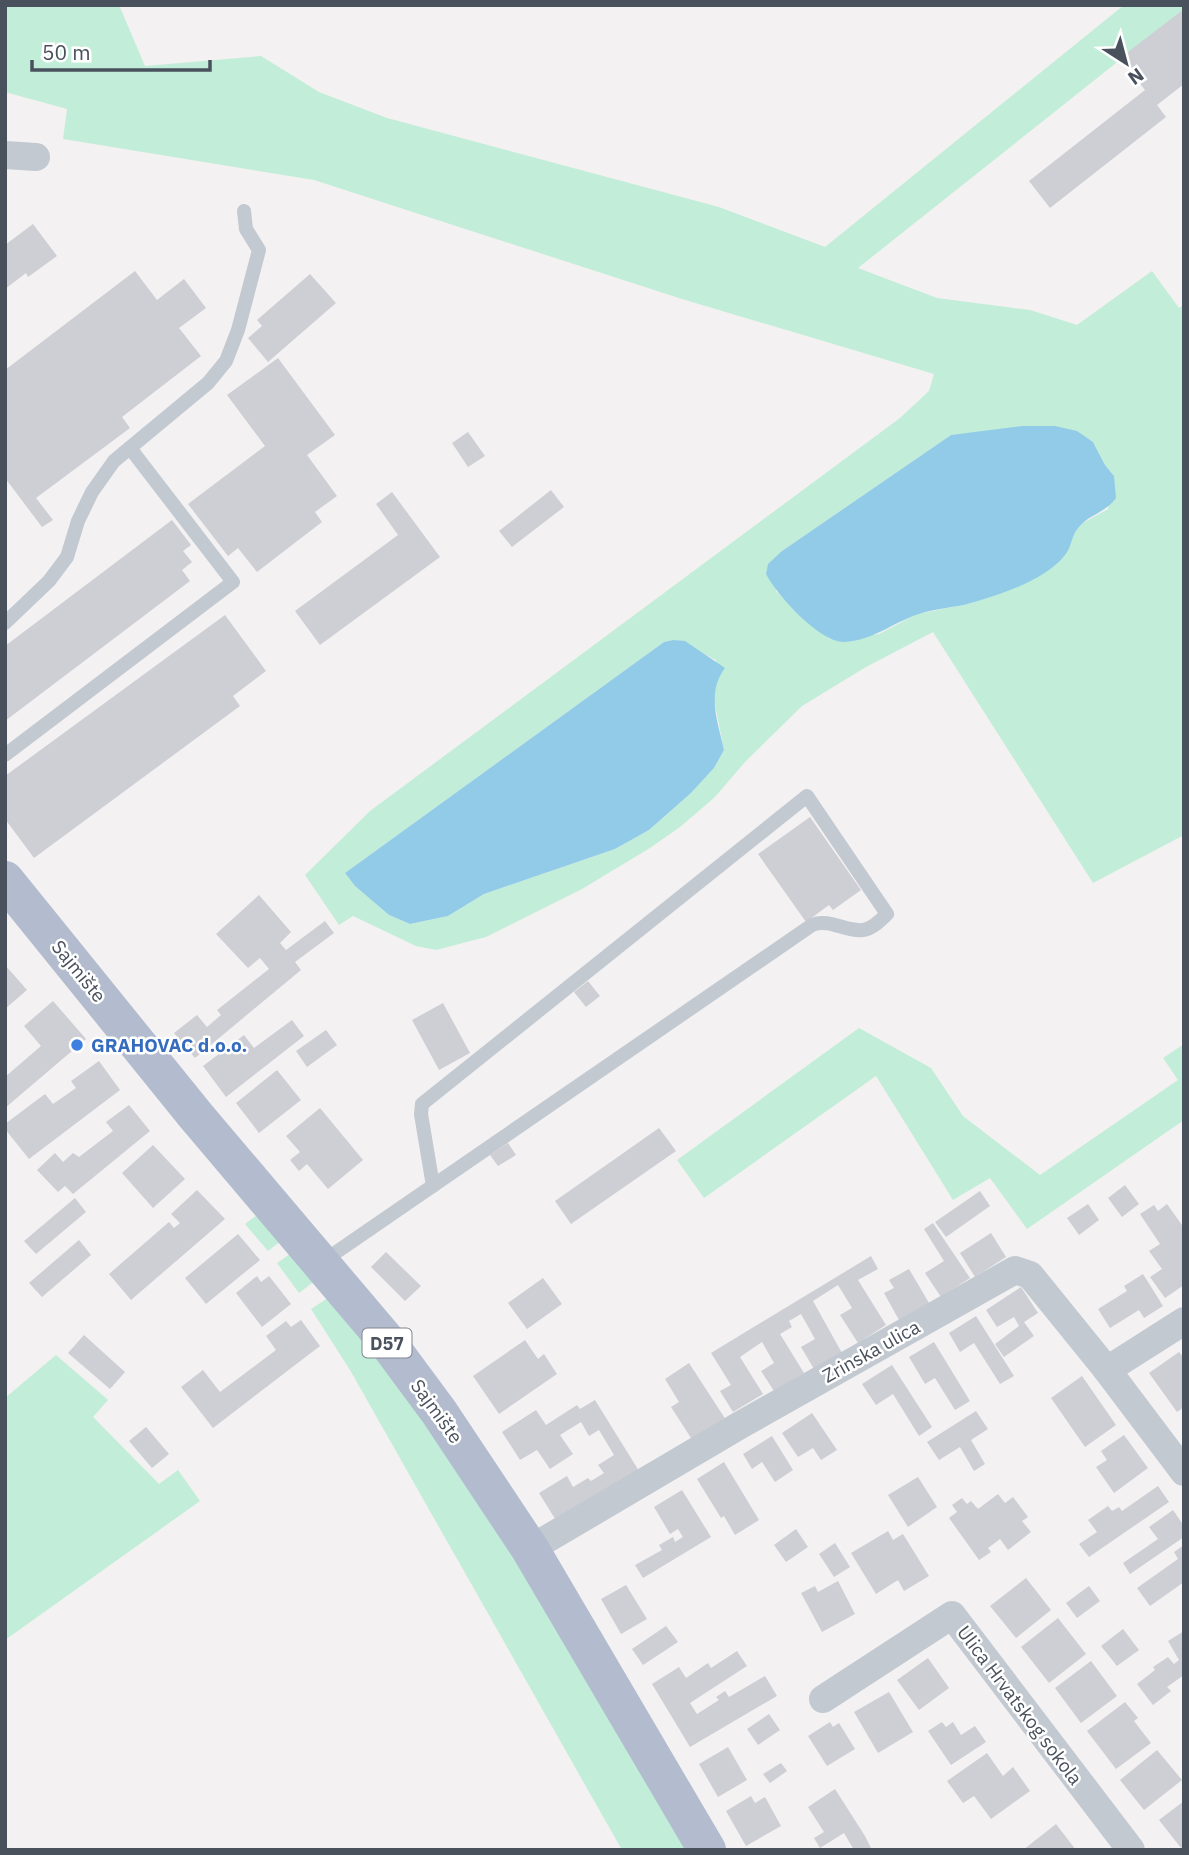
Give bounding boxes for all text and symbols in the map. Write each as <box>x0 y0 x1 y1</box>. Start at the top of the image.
scale bar <box>32 28 210 72</box>
north arrow <box>1091 28 1161 98</box>
text: 50 m <box>42 38 91 66</box>
text: N <box>1123 63 1149 91</box>
street label: Sajmište <box>47 935 111 1007</box>
place label: GRAHOVAC d.o.o. <box>91 1033 247 1057</box>
marker: GRAHOVAC d.o.o. <box>69 1037 85 1053</box>
street label: Zrinska ulica <box>818 1314 924 1388</box>
road number: D57 <box>362 1328 412 1358</box>
street label: Sajmište <box>406 1374 468 1448</box>
street label: Ulica Hrvatskog sokola <box>952 1621 1088 1789</box>

